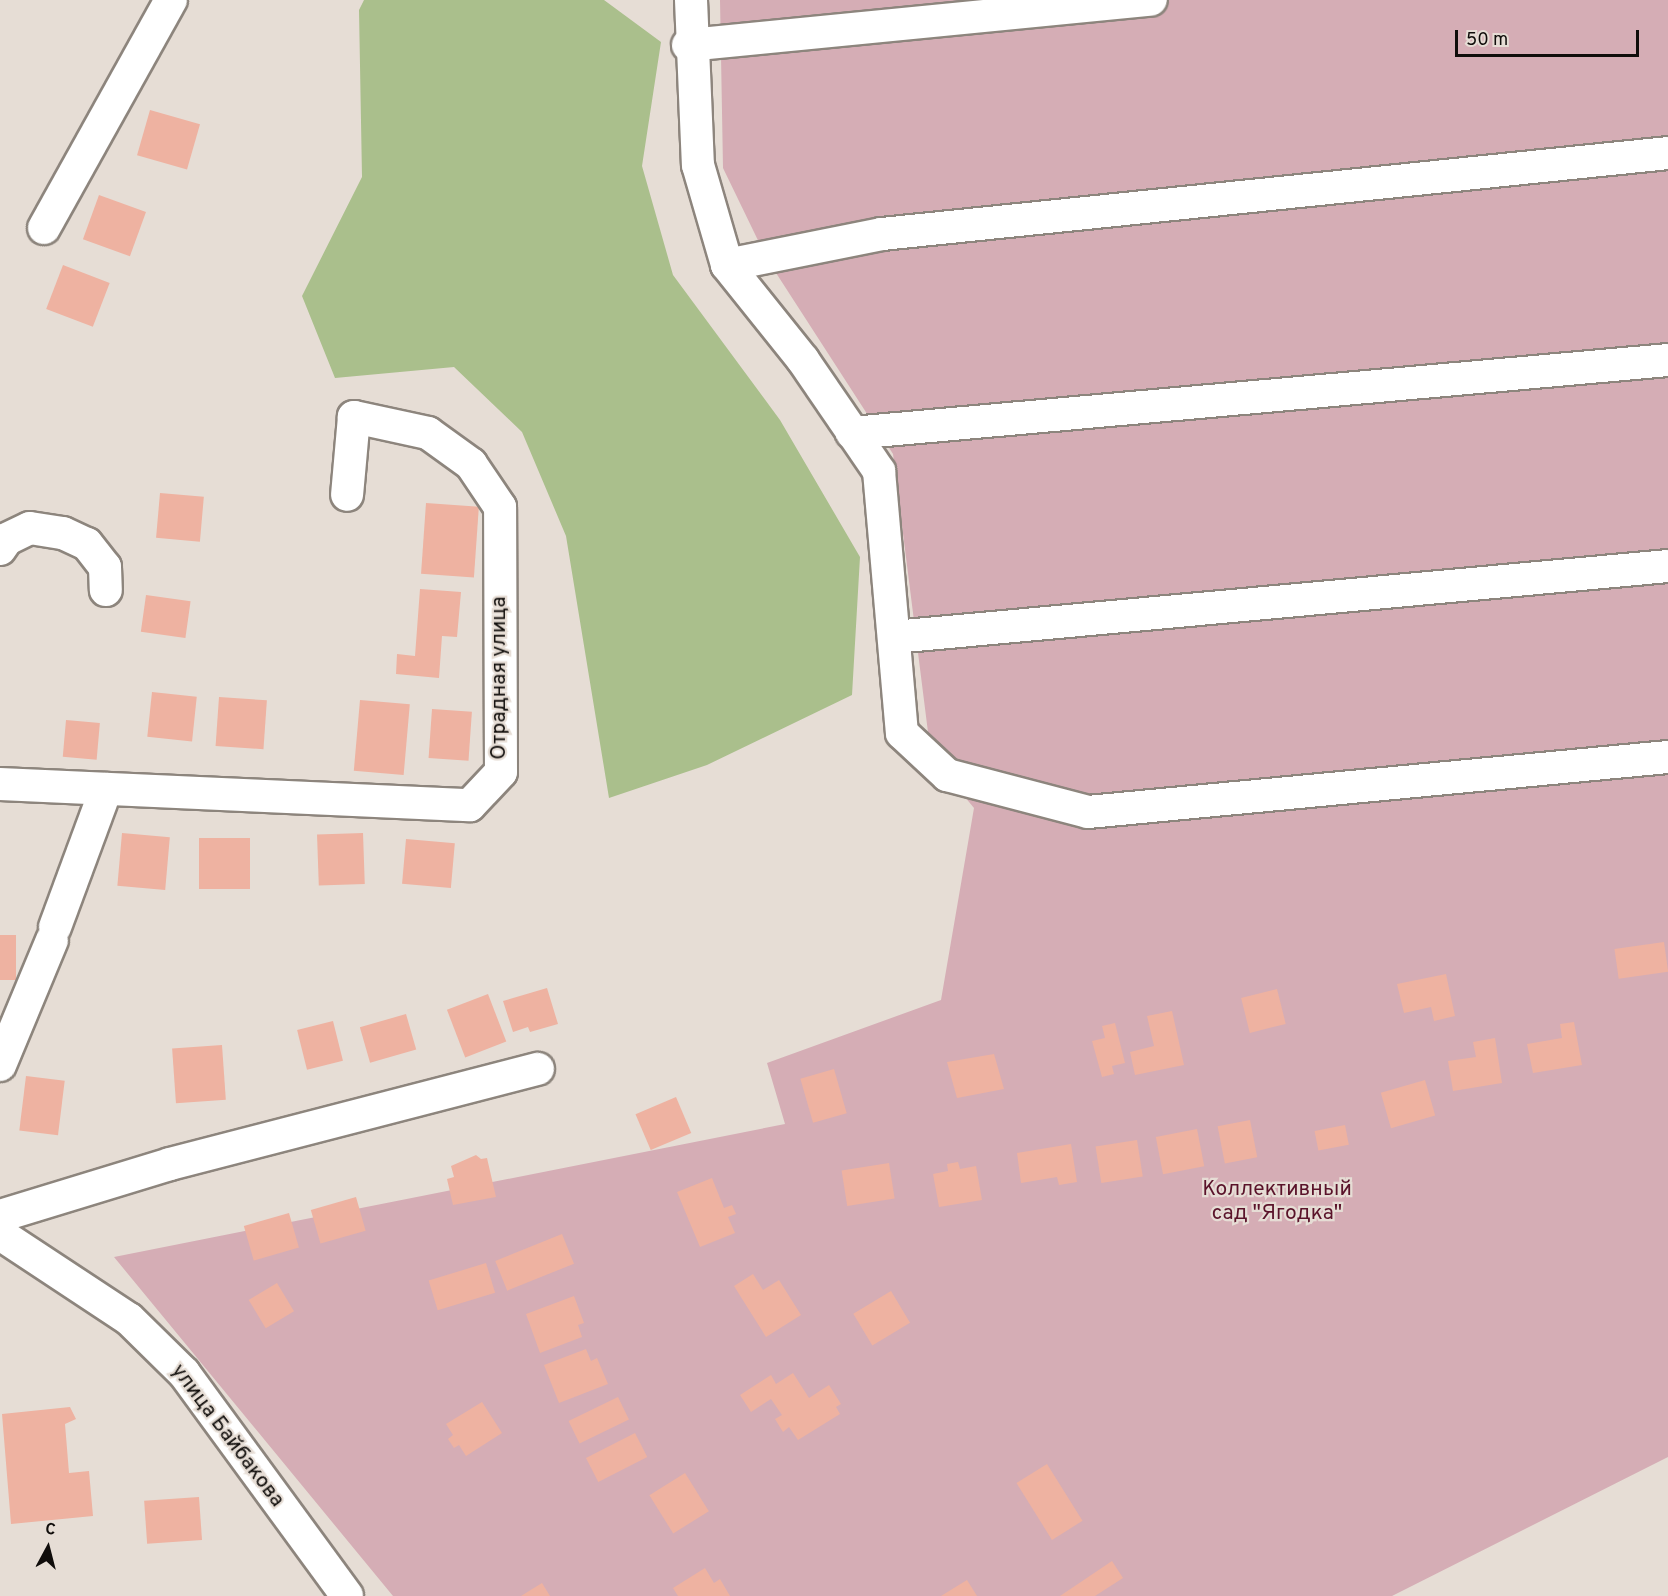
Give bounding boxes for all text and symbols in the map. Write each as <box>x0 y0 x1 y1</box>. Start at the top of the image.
scale bar <box>1458 18 1642 56</box>
text: 50 m <box>1466 29 1508 52</box>
street label: Отрадная улица <box>487 596 513 760</box>
park label: Коллективный сад "Ягодка" <box>1202 1177 1352 1227</box>
street label: улица Байбакова <box>165 1360 289 1512</box>
north arrow <box>18 1518 78 1578</box>
text: С <box>44 1520 56 1541</box>

